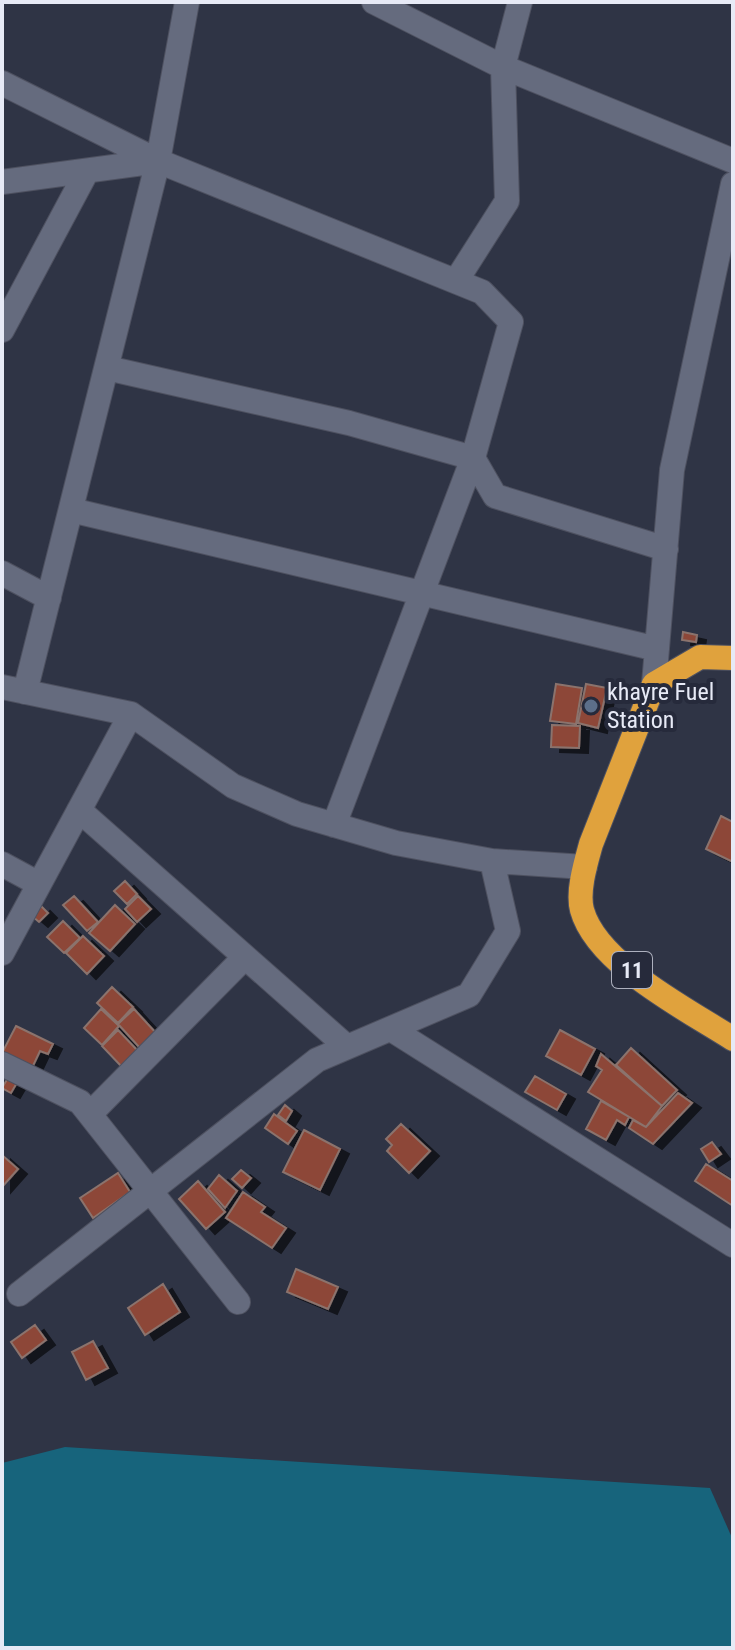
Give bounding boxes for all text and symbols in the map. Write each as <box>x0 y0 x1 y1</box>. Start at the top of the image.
place label: khayre Fuel Station <box>607 678 714 734</box>
marker: khayre Fuel Station <box>582 697 600 715</box>
road number: 11 <box>612 952 652 988</box>

